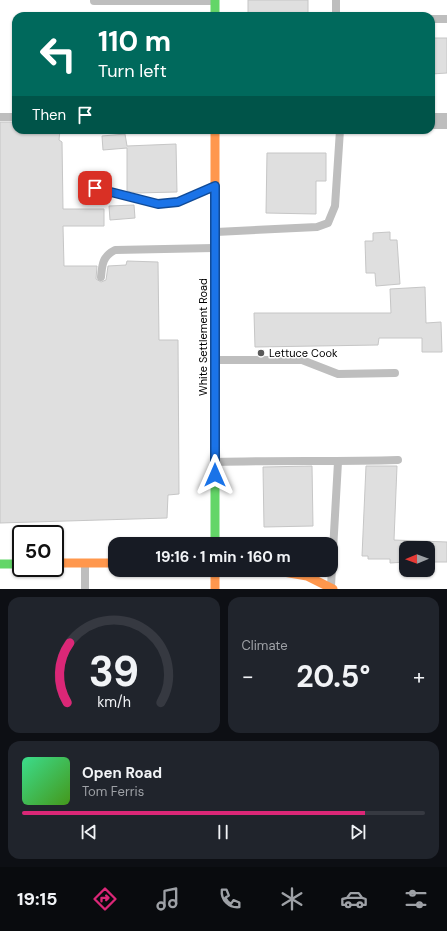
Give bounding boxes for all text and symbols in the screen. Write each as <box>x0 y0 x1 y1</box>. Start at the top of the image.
text: 110 m <box>98 23 171 60</box>
icon: left <box>32 28 84 80</box>
text: Turn left <box>98 59 167 83</box>
icon: arrive <box>74 104 96 126</box>
text: Then <box>32 105 66 125</box>
pin <box>78 171 112 205</box>
icon: arrive <box>84 177 106 199</box>
street label: White Settlement Road <box>196 278 210 396</box>
place label: Lettuce Cook <box>269 346 338 360</box>
marker: Lettuce Cook <box>256 348 266 358</box>
position arrow <box>194 454 236 496</box>
speed limit sign: 50 <box>12 525 64 577</box>
north arrow <box>399 541 435 577</box>
map controls <box>399 541 435 577</box>
text: 19:16 · 1 min · 160 m <box>155 547 291 567</box>
text: Climate <box>242 637 288 654</box>
text: 39 <box>88 645 139 699</box>
text: 20.5° <box>296 657 370 696</box>
text: − <box>242 662 254 691</box>
text: + <box>413 662 425 691</box>
text: km/h <box>97 693 131 711</box>
text: Open Road <box>82 763 162 783</box>
text: Tom Ferris <box>82 783 144 800</box>
icon: previous <box>78 821 100 843</box>
icon: pause <box>212 821 234 843</box>
icon: next <box>347 821 369 843</box>
icon: directions <box>91 885 119 913</box>
icon: music <box>154 885 182 913</box>
icon: phone <box>216 885 244 913</box>
icon: climate <box>278 885 306 913</box>
icon: car <box>340 885 368 913</box>
icon: filters <box>402 885 430 913</box>
text: 19:15 <box>17 887 57 911</box>

